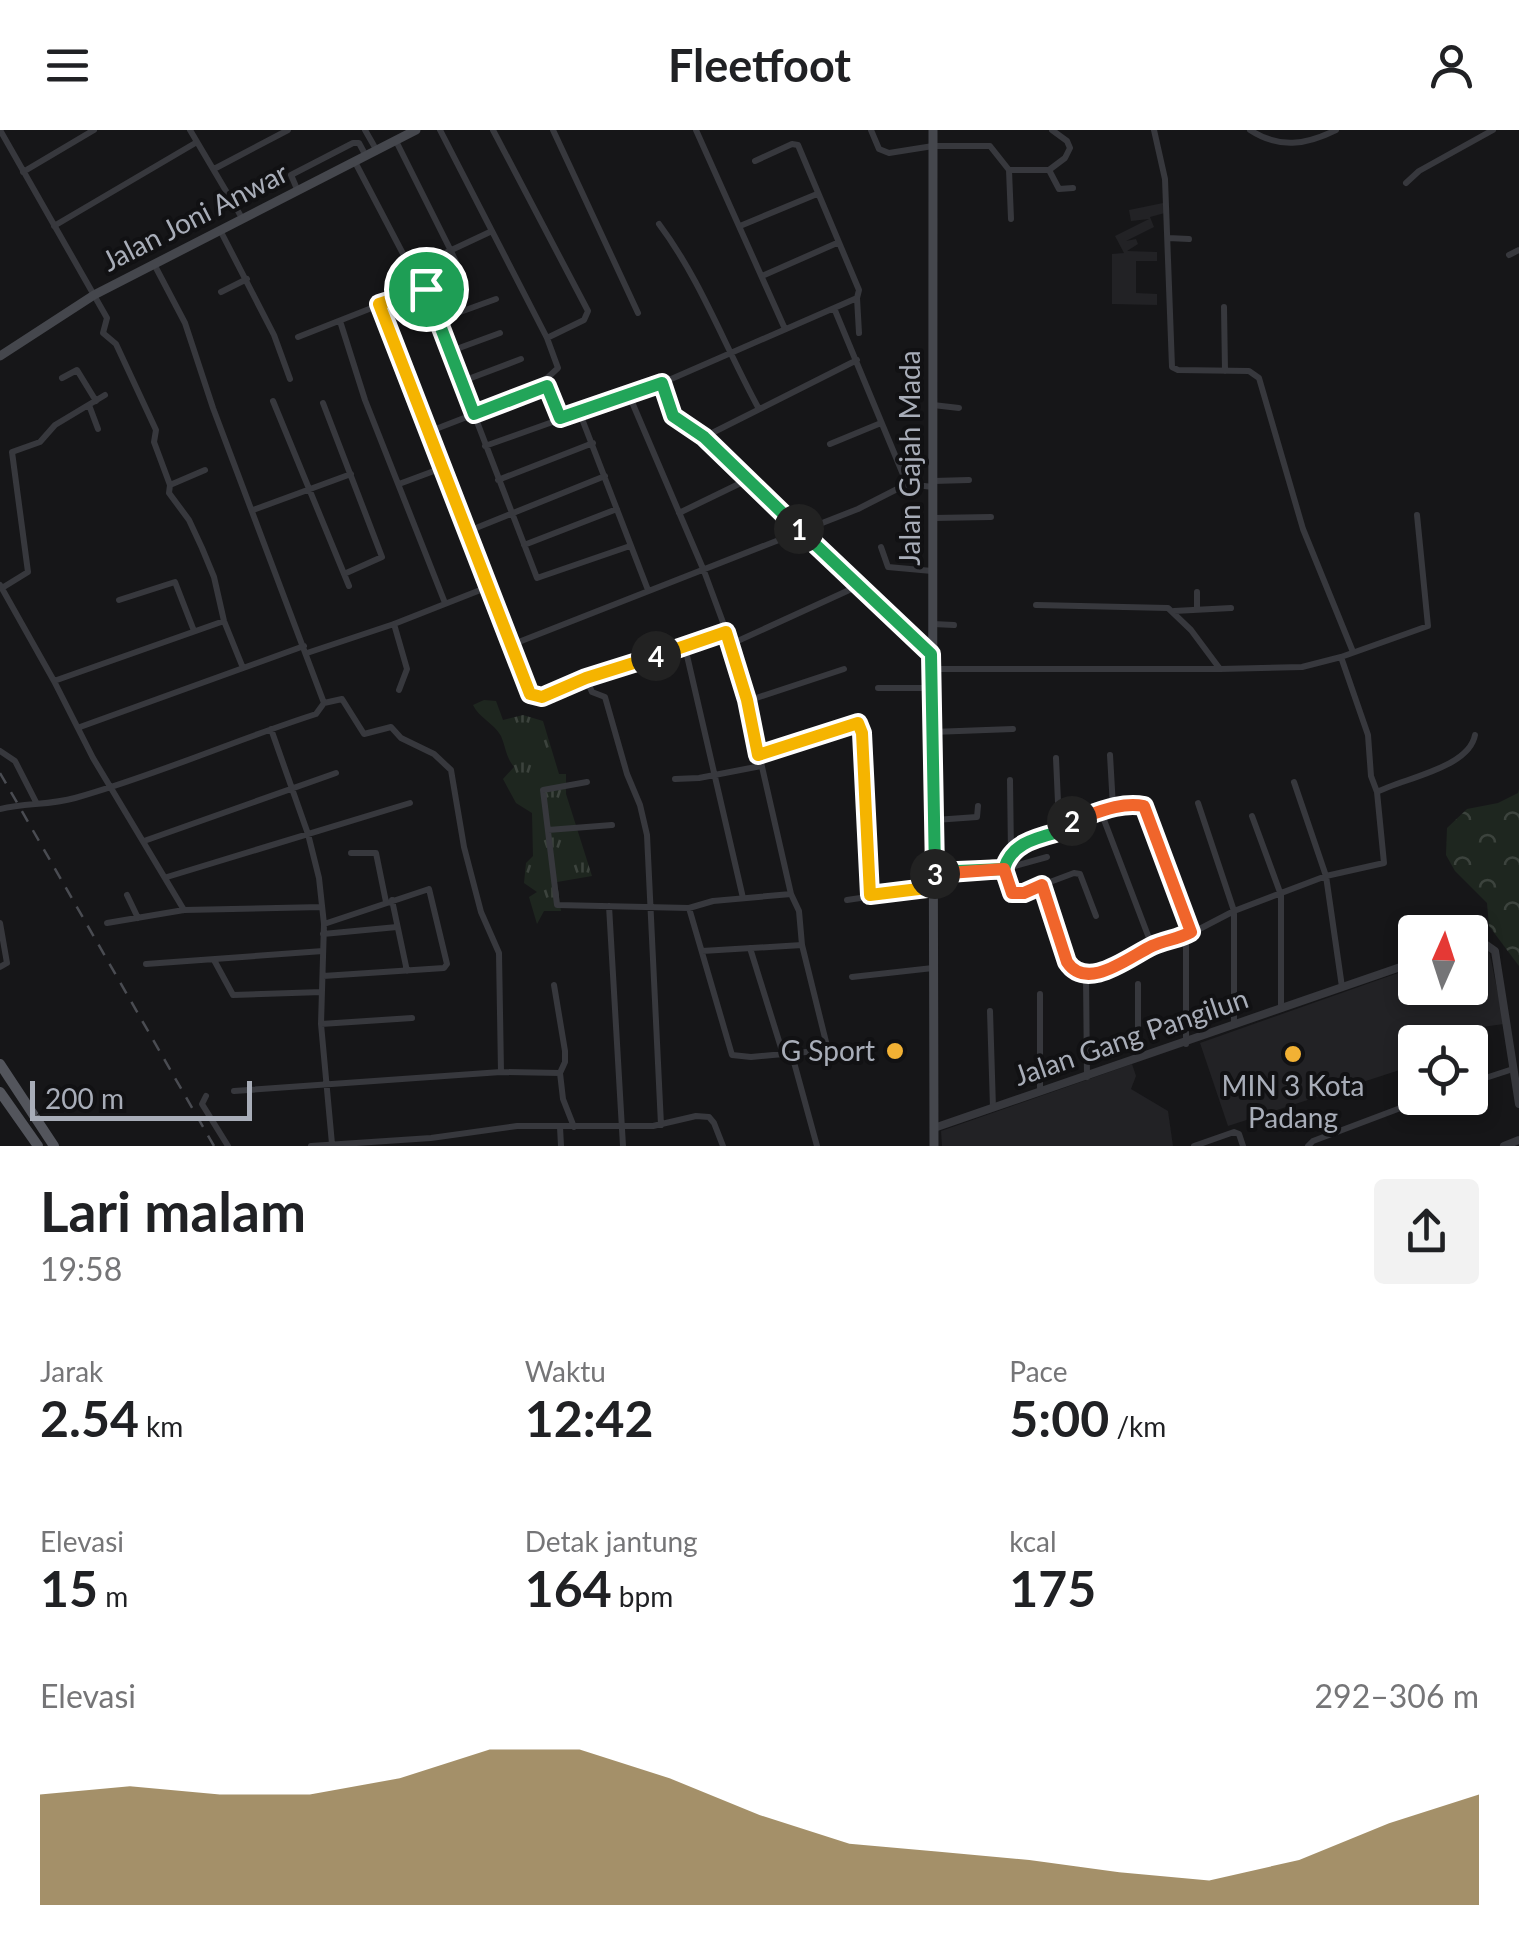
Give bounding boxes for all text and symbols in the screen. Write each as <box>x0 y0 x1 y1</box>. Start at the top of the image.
icon: menu <box>40 38 95 93</box>
text: Fleetfoot <box>668 38 851 92</box>
icon: person <box>1424 38 1479 93</box>
street label: Jalan Joni Anwar <box>96 155 293 278</box>
pin <box>384 247 469 332</box>
icon: arrive <box>399 262 454 317</box>
street label: Jalan Gajah Mada <box>892 350 926 566</box>
pin: 1 <box>774 504 824 554</box>
text: 1 <box>791 512 807 546</box>
pin: 4 <box>631 631 681 681</box>
text: 4 <box>648 639 664 673</box>
pin: 2 <box>1047 796 1097 846</box>
text: 2 <box>1064 804 1080 838</box>
pin: 3 <box>910 849 960 899</box>
text: 3 <box>927 857 943 891</box>
north arrow <box>1398 915 1488 1005</box>
map controls <box>1398 915 1488 1115</box>
street label: Jalan Gang Pangilun <box>1009 980 1252 1092</box>
button: locate <box>1398 1025 1488 1115</box>
place label: G Sport <box>781 1033 875 1067</box>
marker: G Sport <box>884 1040 906 1062</box>
marker: MIN 3 Kota Padang <box>1282 1043 1304 1065</box>
place label: MIN 3 Kota Padang <box>1222 1068 1364 1134</box>
scale bar <box>30 1076 252 1120</box>
text: 200 m <box>45 1081 124 1115</box>
text: Lari malam <box>40 1178 306 1244</box>
button: share <box>1374 1179 1479 1284</box>
text: 19:58 <box>40 1249 122 1288</box>
text: Jarak <box>40 1354 103 1388</box>
text: Waktu <box>525 1354 606 1388</box>
text: Pace <box>1009 1354 1068 1388</box>
text: 2.54 <box>40 1388 139 1448</box>
text: 12:42 <box>525 1388 654 1448</box>
text: 5:00 <box>1009 1388 1109 1448</box>
text: km <box>139 1409 183 1443</box>
text: /km <box>1109 1409 1166 1443</box>
text: Elevasi <box>40 1524 124 1558</box>
text: Detak jantung <box>525 1524 698 1558</box>
text: kcal <box>1009 1524 1057 1558</box>
text: 15 <box>40 1558 98 1618</box>
text: 164 <box>525 1558 612 1618</box>
text: 175 <box>1009 1558 1096 1618</box>
text: m <box>98 1579 128 1613</box>
text: bpm <box>612 1579 673 1613</box>
text: Elevasi <box>40 1676 136 1715</box>
text: 292–306 m <box>1315 1676 1479 1715</box>

